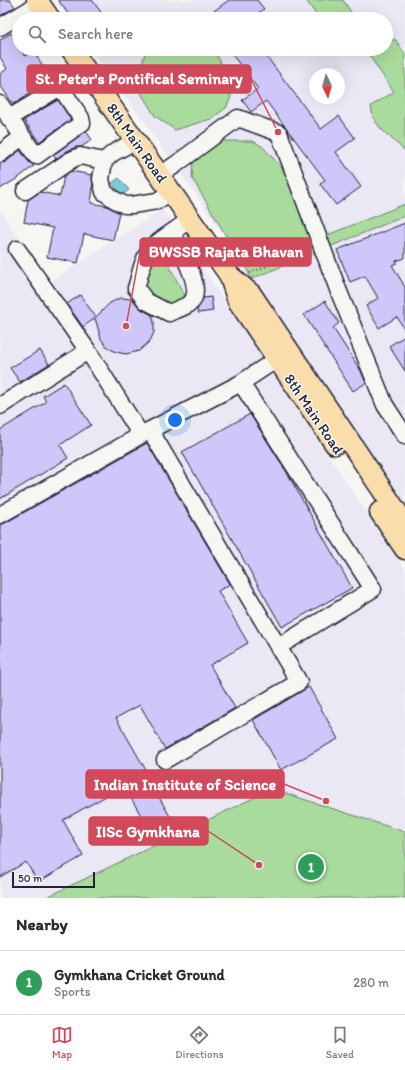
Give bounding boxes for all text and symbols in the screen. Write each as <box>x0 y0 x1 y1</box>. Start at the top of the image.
search box <box>12 12 393 56</box>
icon: search <box>26 23 48 45</box>
text: Search here <box>58 25 133 43</box>
callout: St. Peter's Pontifical Seminary <box>27 65 251 93</box>
north arrow <box>309 68 345 104</box>
text: St. Peter's Pontifical Seminary <box>35 69 243 89</box>
street label: 8th Main Road <box>103 100 172 187</box>
callout: BWSSB Rajata Bhavan <box>140 238 311 266</box>
text: BWSSB Rajata Bhavan <box>149 242 304 262</box>
street label: 8th Main Road <box>280 370 348 458</box>
your location <box>165 410 185 430</box>
callout: Indian Institute of Science <box>86 770 284 798</box>
text: Indian Institute of Science <box>94 775 277 794</box>
callout: IISc Gymkhana <box>89 817 208 845</box>
text: IISc Gymkhana <box>96 822 200 842</box>
pin: 1 <box>298 852 324 882</box>
scale bar <box>12 870 95 889</box>
text: 50 m <box>18 872 42 885</box>
text: Nearby <box>16 914 68 934</box>
text: Gymkhana Cricket Ground <box>54 966 225 984</box>
text: 1 <box>26 975 32 990</box>
text: 280 m <box>353 975 389 990</box>
text: Sports <box>54 984 90 999</box>
tab: Map <box>51 1024 73 1061</box>
tab: Directions <box>175 1024 224 1061</box>
tab: Saved <box>326 1024 354 1061</box>

